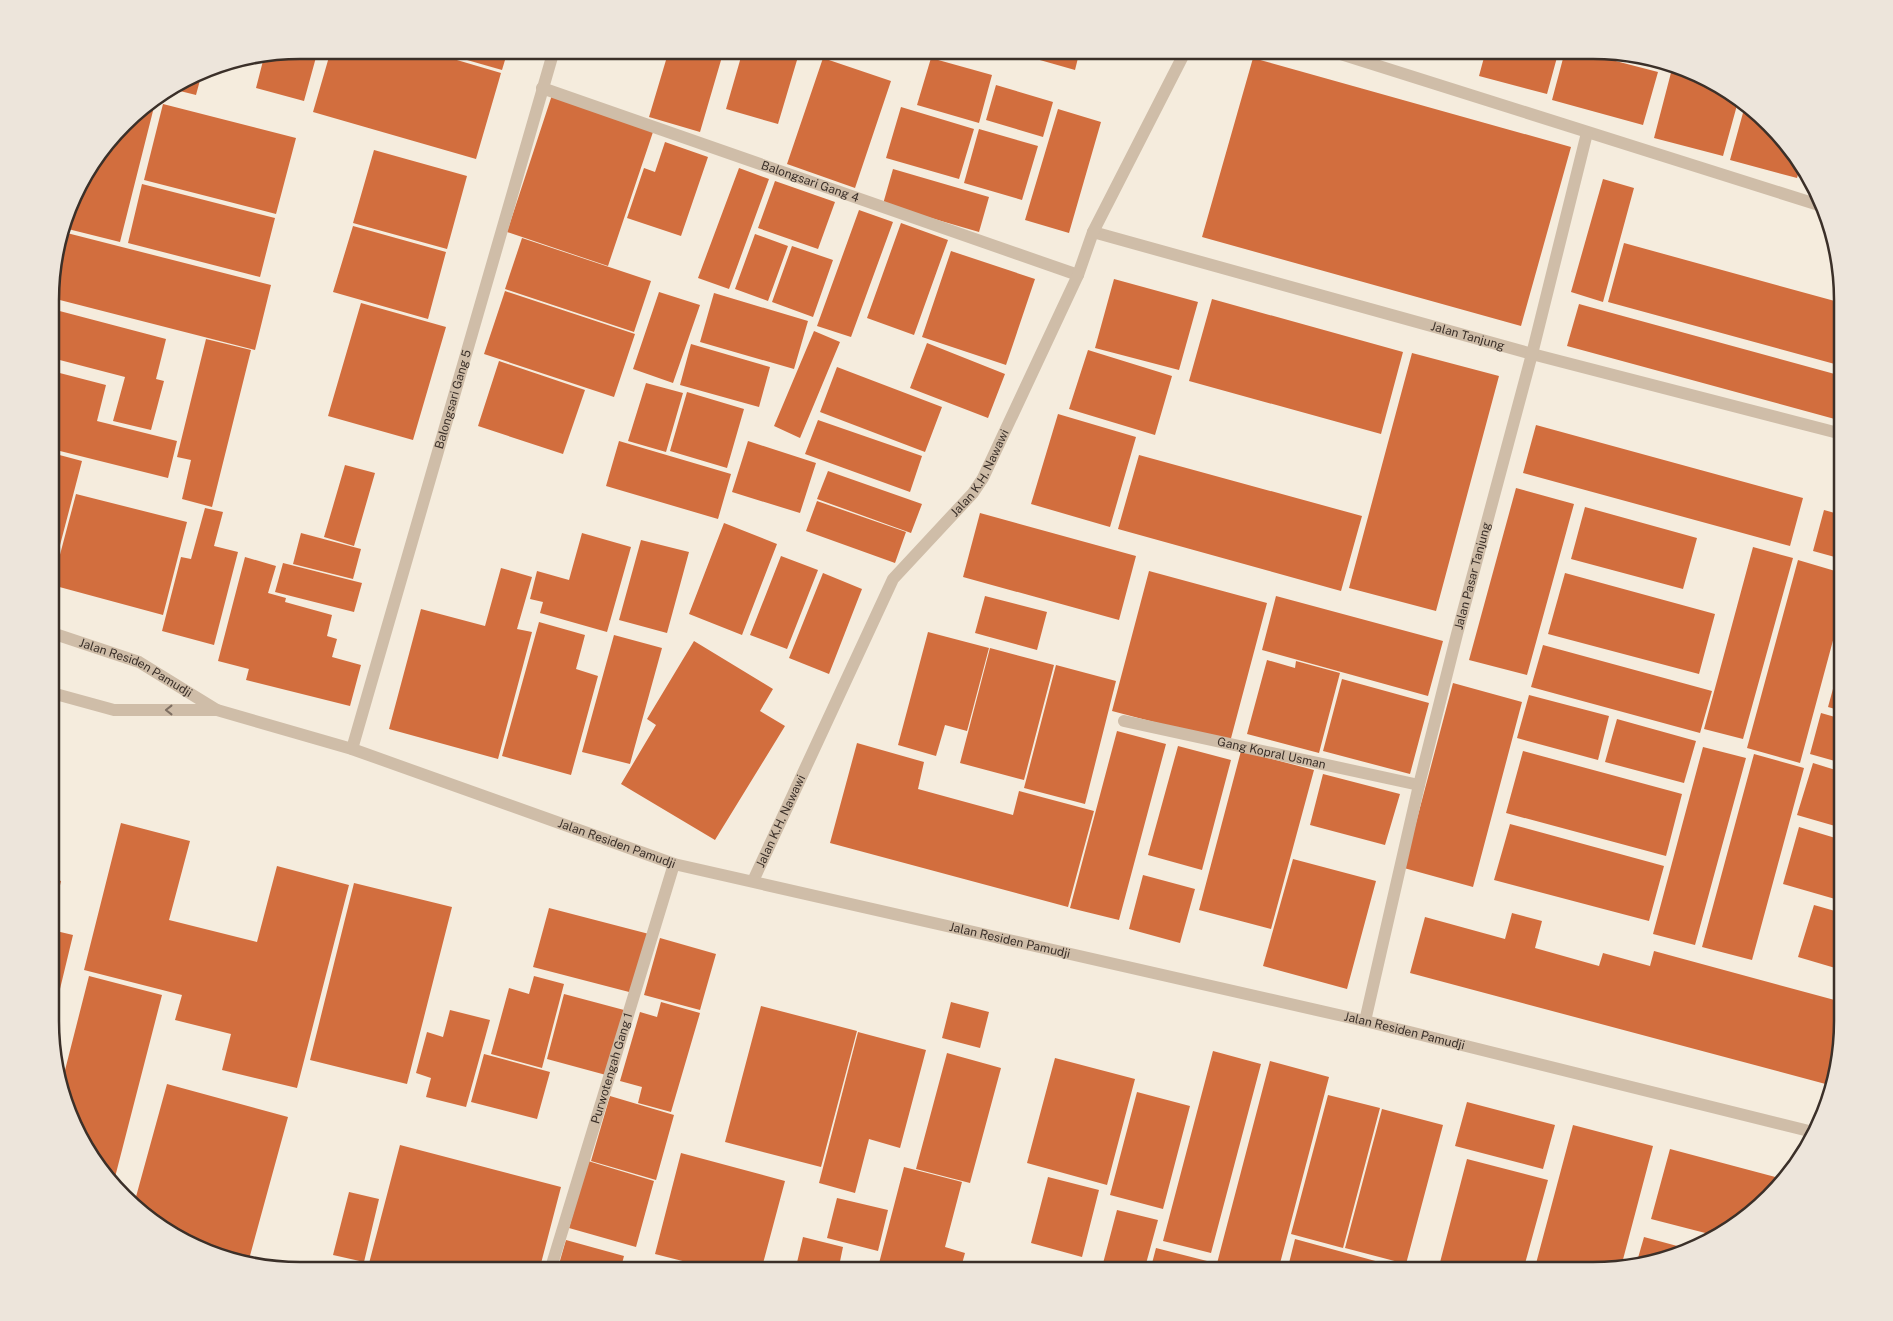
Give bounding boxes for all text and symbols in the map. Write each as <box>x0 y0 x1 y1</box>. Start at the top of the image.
street label: Balongsari Gang 4 <box>759 158 861 205</box>
street label: Jalan Tanjung <box>1429 319 1506 353</box>
street label: Balongsari Gang 5 <box>432 348 474 451</box>
street label: Jalan K.H. Nawawi <box>948 427 1012 519</box>
street label: Jalan Pasar Tanjung <box>1452 521 1494 631</box>
street label: Jalan Residen Pamudji <box>77 636 195 700</box>
one-way arrow <box>164 705 172 715</box>
street label: Gang Kopral Usman <box>1216 734 1327 772</box>
street label: Jalan K.H. Nawawi <box>753 773 808 870</box>
street label: Jalan Residen Pamudji <box>556 816 678 871</box>
street label: Jalan Residen Pamudji <box>948 920 1072 961</box>
street label: Jalan Residen Pamudji <box>1343 1009 1466 1052</box>
street label: Purwotengah Gang 1 <box>588 1011 635 1125</box>

